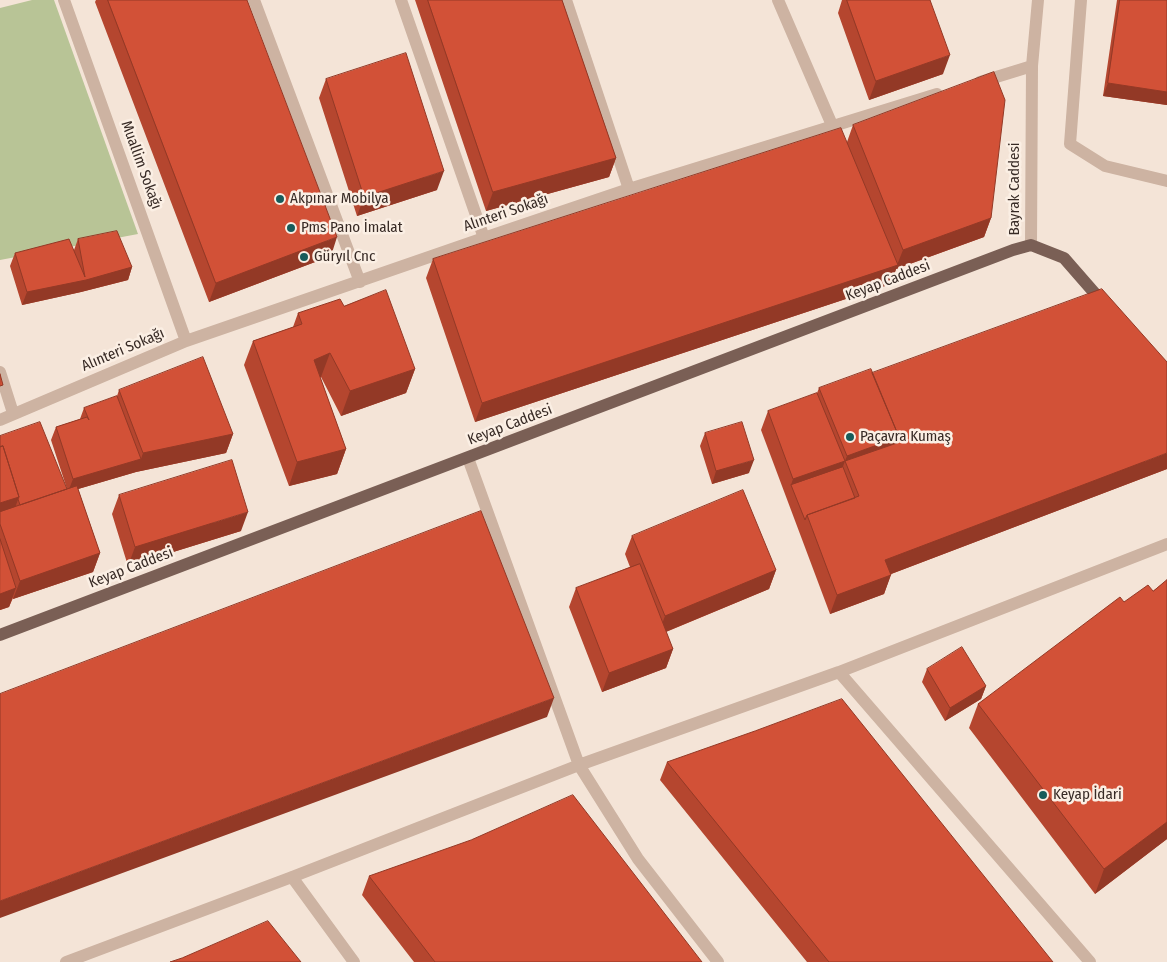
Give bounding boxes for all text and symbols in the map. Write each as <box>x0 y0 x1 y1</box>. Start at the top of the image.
street label: Muallim Sokağı <box>117 118 165 212</box>
street label: Bayrak Caddesi <box>1006 142 1024 236</box>
place label: Akpınar Mobilya <box>290 190 389 208</box>
street label: Alınteri Sokağı <box>461 190 551 236</box>
marker: Akpınar Mobilya <box>274 193 286 205</box>
place label: Pms Pano İmalat <box>301 219 403 237</box>
marker: Pms Pano İmalat <box>285 222 297 234</box>
place label: Güryıl Cnc <box>314 248 375 266</box>
marker: Güryıl Cnc <box>298 251 310 263</box>
street label: Keyap Caddesi <box>843 257 933 305</box>
street label: Alınteri Sokağı <box>79 324 167 376</box>
street label: Keyap Caddesi <box>465 401 555 449</box>
place label: Paçavra Kumaş <box>860 428 951 446</box>
marker: Paçavra Kumaş <box>844 431 856 443</box>
street label: Keyap Caddesi <box>86 544 176 592</box>
place label: Keyap İdari <box>1053 786 1122 804</box>
marker: Keyap İdari <box>1037 789 1049 801</box>

